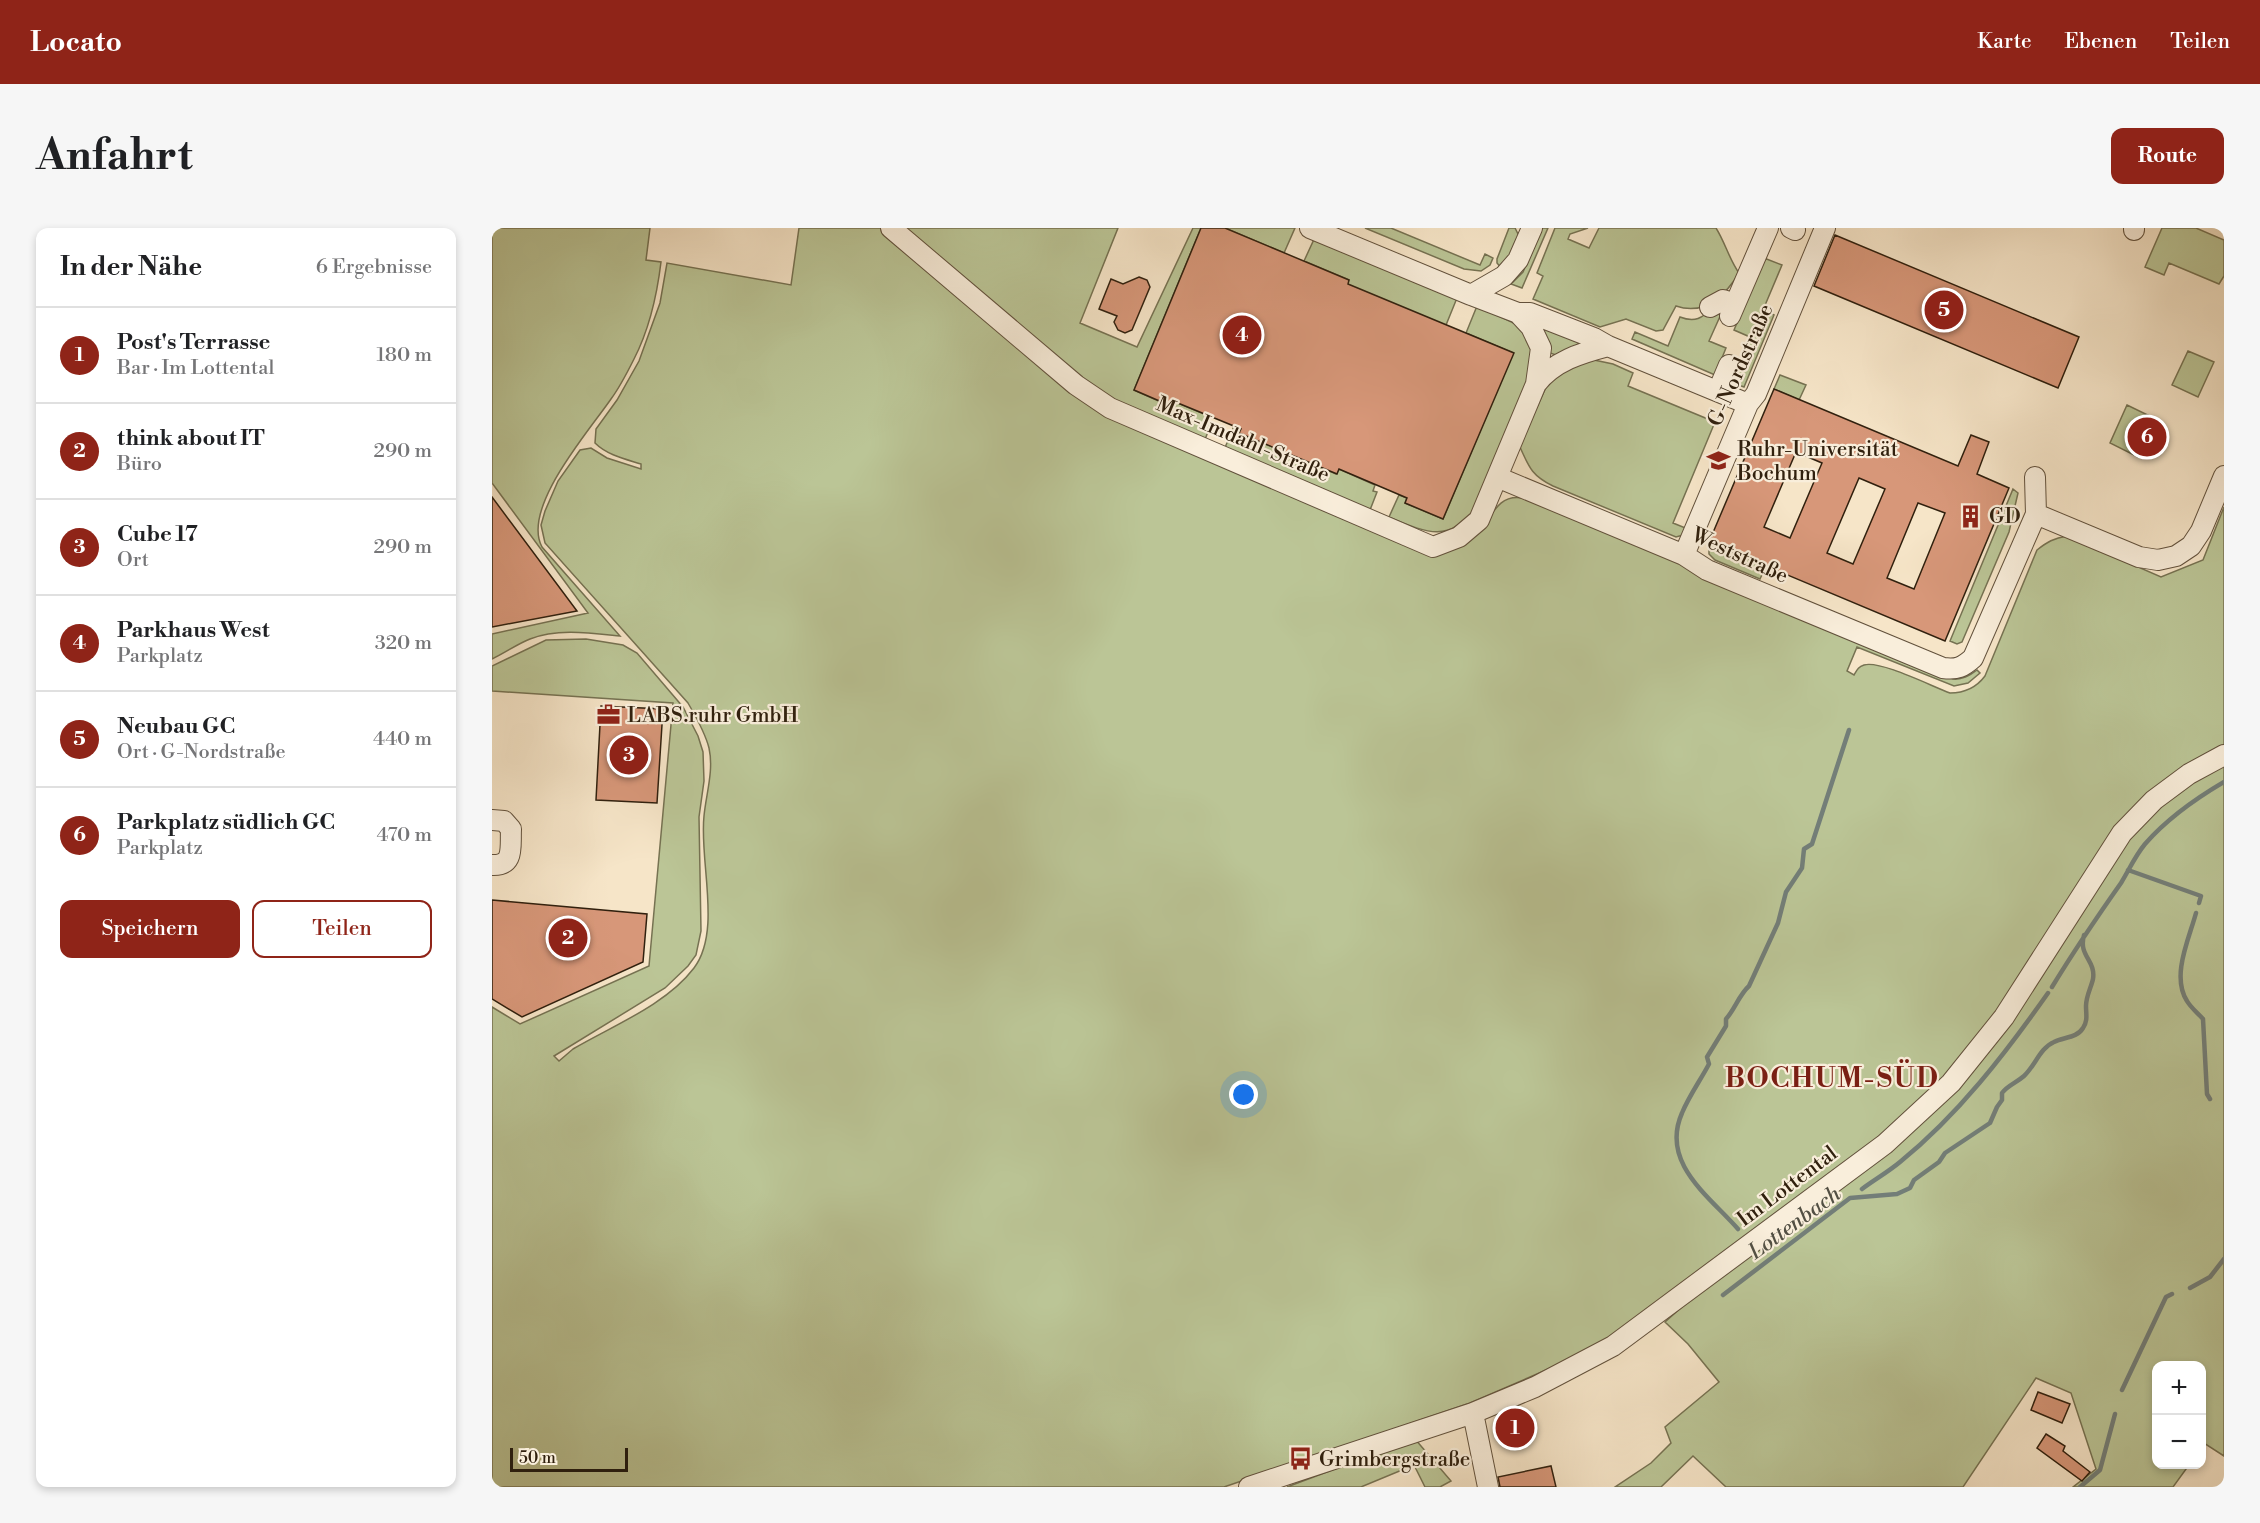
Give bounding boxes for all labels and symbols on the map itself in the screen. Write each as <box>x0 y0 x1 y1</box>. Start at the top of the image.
pin: 5 <box>1924 288 1964 332</box>
street label: G-Nordstraße <box>1702 300 1780 431</box>
pin: 4 <box>1222 312 1262 358</box>
street label: Max-Imdahl-Straße <box>1152 392 1333 488</box>
pin: 6 <box>2128 414 2166 460</box>
place label: Ruhr-Universität Bochum <box>1736 437 1899 487</box>
school or university icon: Ruhr-Universität Bochum <box>1706 448 1732 474</box>
building icon: GD <box>1958 503 1984 529</box>
place label: GD <box>1989 504 2021 530</box>
street label: Weststraße <box>1686 522 1792 590</box>
office icon: LABS.ruhr GmbH <box>596 702 622 728</box>
place label: LABS.ruhr GmbH <box>627 703 799 729</box>
pin: 3 <box>610 732 648 778</box>
pin: 2 <box>548 916 588 960</box>
district label: BOCHUM-SÜD <box>1725 1059 1939 1096</box>
your location <box>1229 1080 1258 1109</box>
street label: Im Lottental <box>1732 1141 1843 1233</box>
water label: Lottenbach <box>1743 1180 1847 1266</box>
pin: 1 <box>1496 1406 1534 1450</box>
scale bar <box>510 1445 628 1472</box>
bus stop icon: Grimbergstraße <box>1288 1446 1314 1472</box>
place label: Grimbergstraße <box>1319 1447 1470 1473</box>

